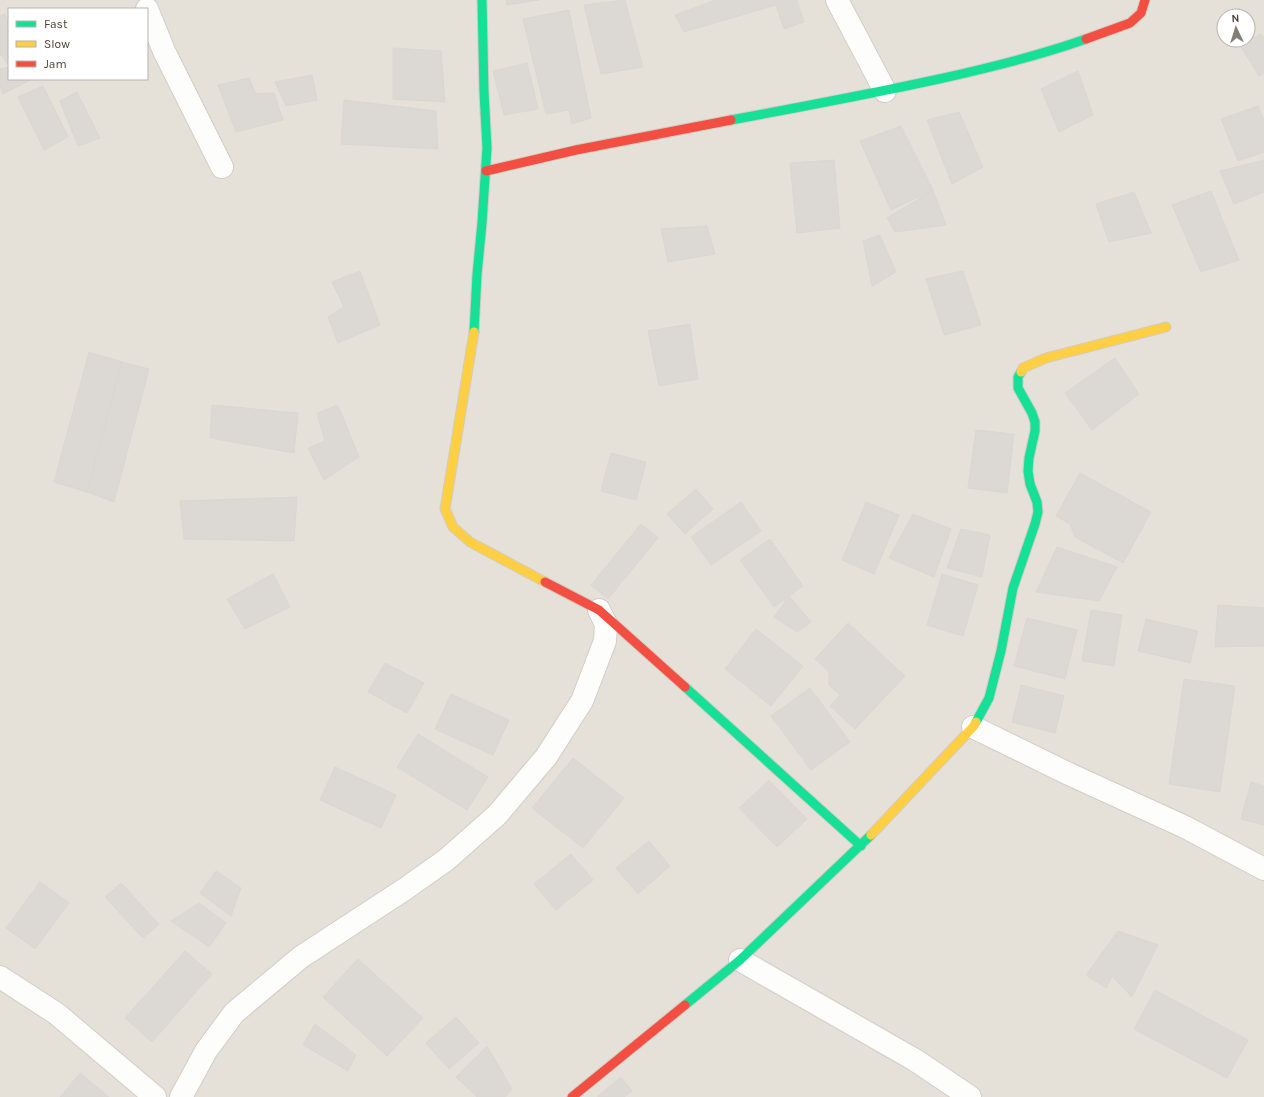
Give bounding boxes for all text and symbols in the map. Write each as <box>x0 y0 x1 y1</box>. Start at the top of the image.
legend <box>8 8 148 80</box>
north arrow <box>1216 8 1256 48</box>
text: N <box>1231 12 1240 25</box>
text: Fast <box>44 17 68 31</box>
text: Slow <box>44 37 70 51</box>
text: Jam <box>44 57 67 71</box>

